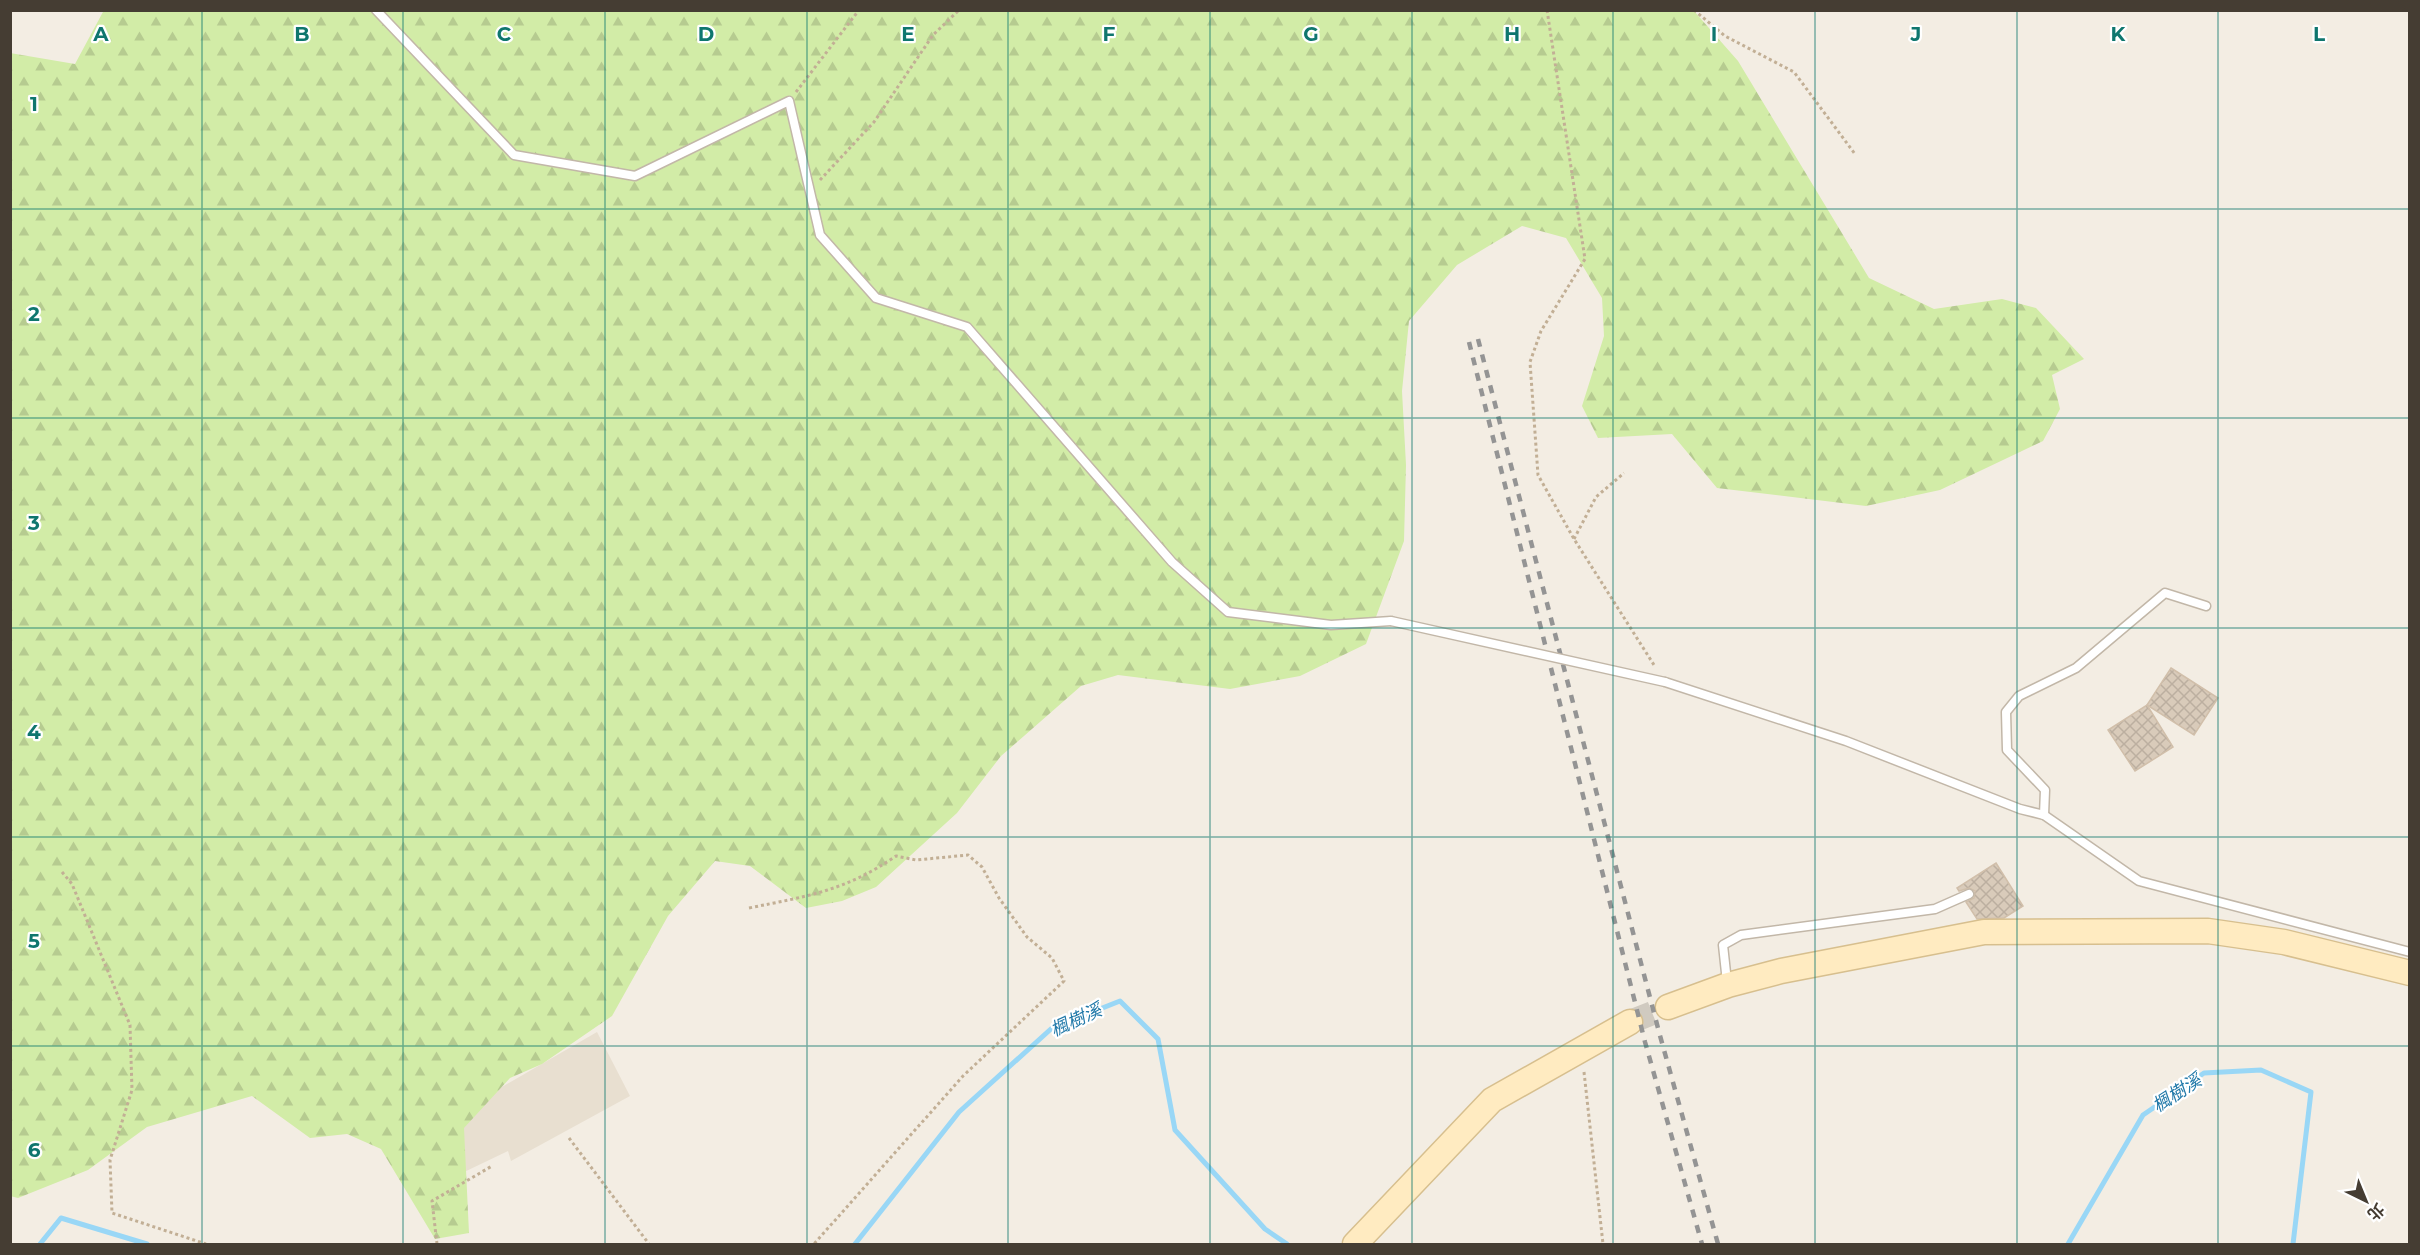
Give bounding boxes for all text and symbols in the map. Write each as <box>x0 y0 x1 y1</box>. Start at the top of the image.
text: A <box>92 22 109 46</box>
text: B <box>294 22 310 46</box>
text: C <box>497 22 512 46</box>
text: D <box>698 22 714 46</box>
text: E <box>901 22 915 46</box>
text: F <box>1103 22 1116 46</box>
text: G <box>1303 22 1319 46</box>
text: H <box>1504 22 1520 46</box>
text: I <box>1711 22 1717 46</box>
text: J <box>1910 22 1921 46</box>
text: K <box>2111 22 2127 46</box>
text: L <box>2313 22 2325 46</box>
text: 1 <box>30 92 38 116</box>
text: 2 <box>28 302 40 326</box>
text: 3 <box>27 511 40 535</box>
text: 4 <box>27 720 41 744</box>
text: 5 <box>28 929 40 953</box>
water label: 楓樹溪 <box>1047 997 1108 1041</box>
water label: 楓樹溪 <box>2148 1067 2208 1117</box>
text: 6 <box>28 1138 41 1162</box>
north arrow <box>2336 1171 2396 1231</box>
text: 北 <box>2364 1199 2388 1224</box>

